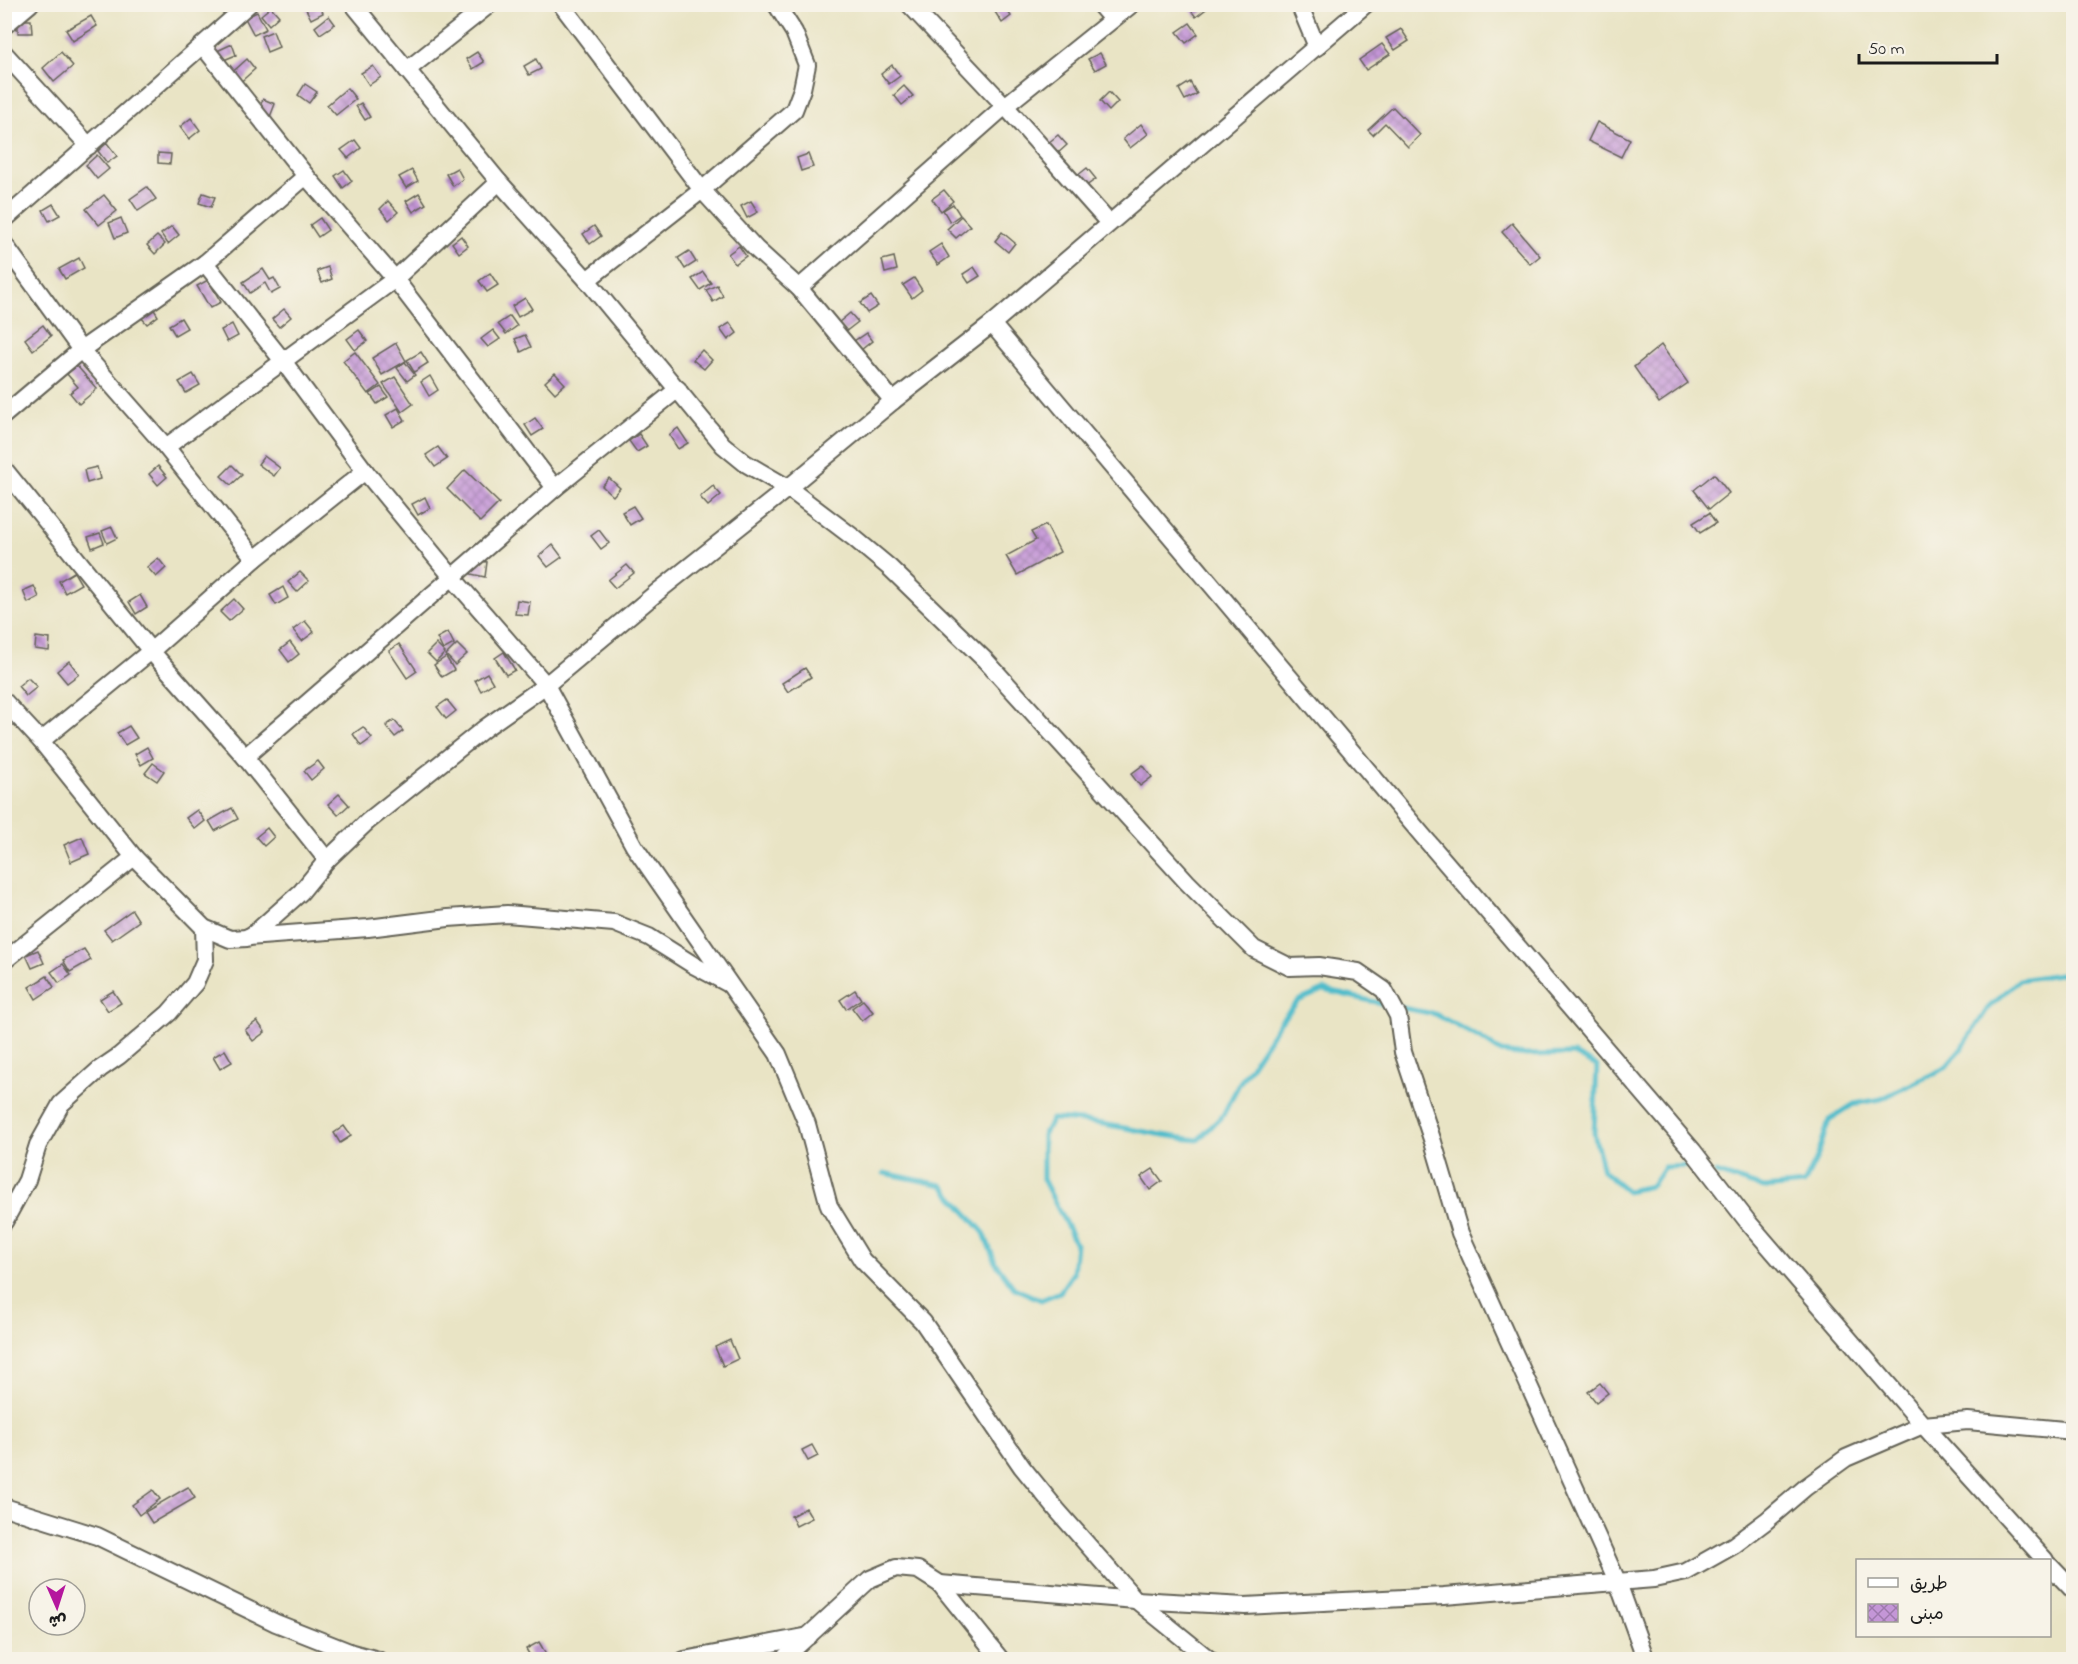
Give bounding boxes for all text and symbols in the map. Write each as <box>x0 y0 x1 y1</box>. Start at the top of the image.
scale bar <box>1859 27 1997 65</box>
text: 50 m <box>1868 37 1905 63</box>
legend <box>1856 1559 2051 1637</box>
text: طريق <box>1910 1572 1948 1598</box>
north arrow <box>27 1577 87 1637</box>
text: مبنى <box>1910 1602 1944 1628</box>
text: ش <box>48 1608 67 1632</box>

